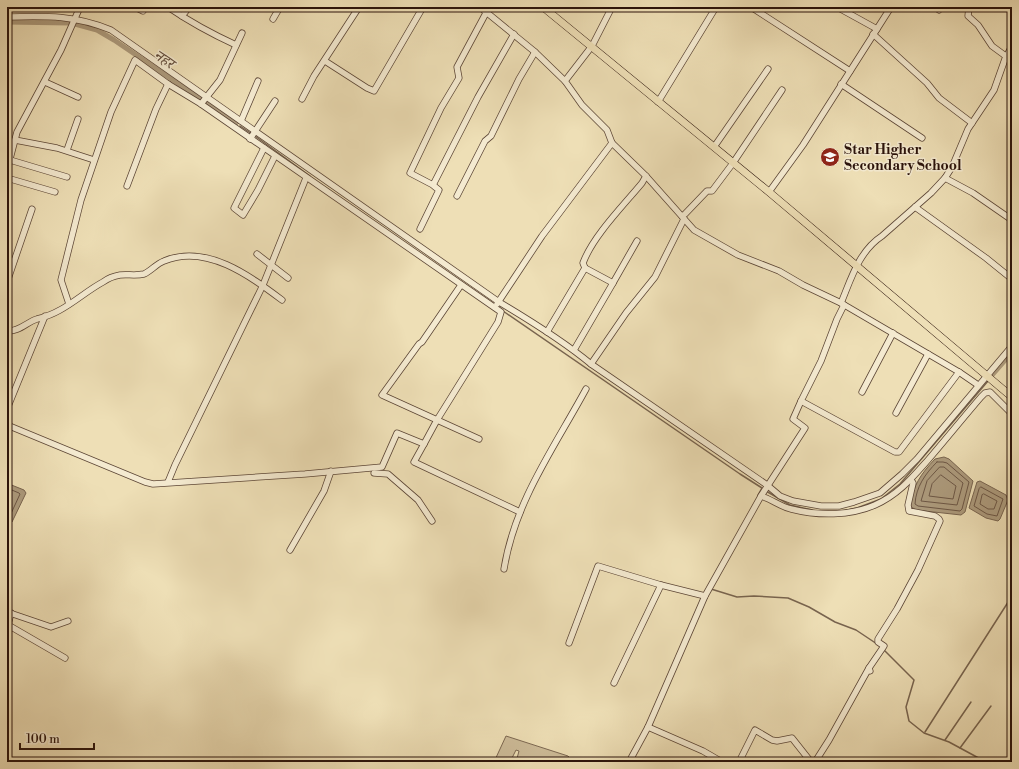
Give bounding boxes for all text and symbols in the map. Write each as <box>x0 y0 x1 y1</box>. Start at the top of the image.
water label: नहर <box>150 46 180 75</box>
place label: Star Higher Secondary School <box>844 141 962 175</box>
school or university icon: Star Higher Secondary School <box>819 146 841 168</box>
scale bar <box>20 725 94 751</box>
text: 100 m <box>26 732 60 747</box>

